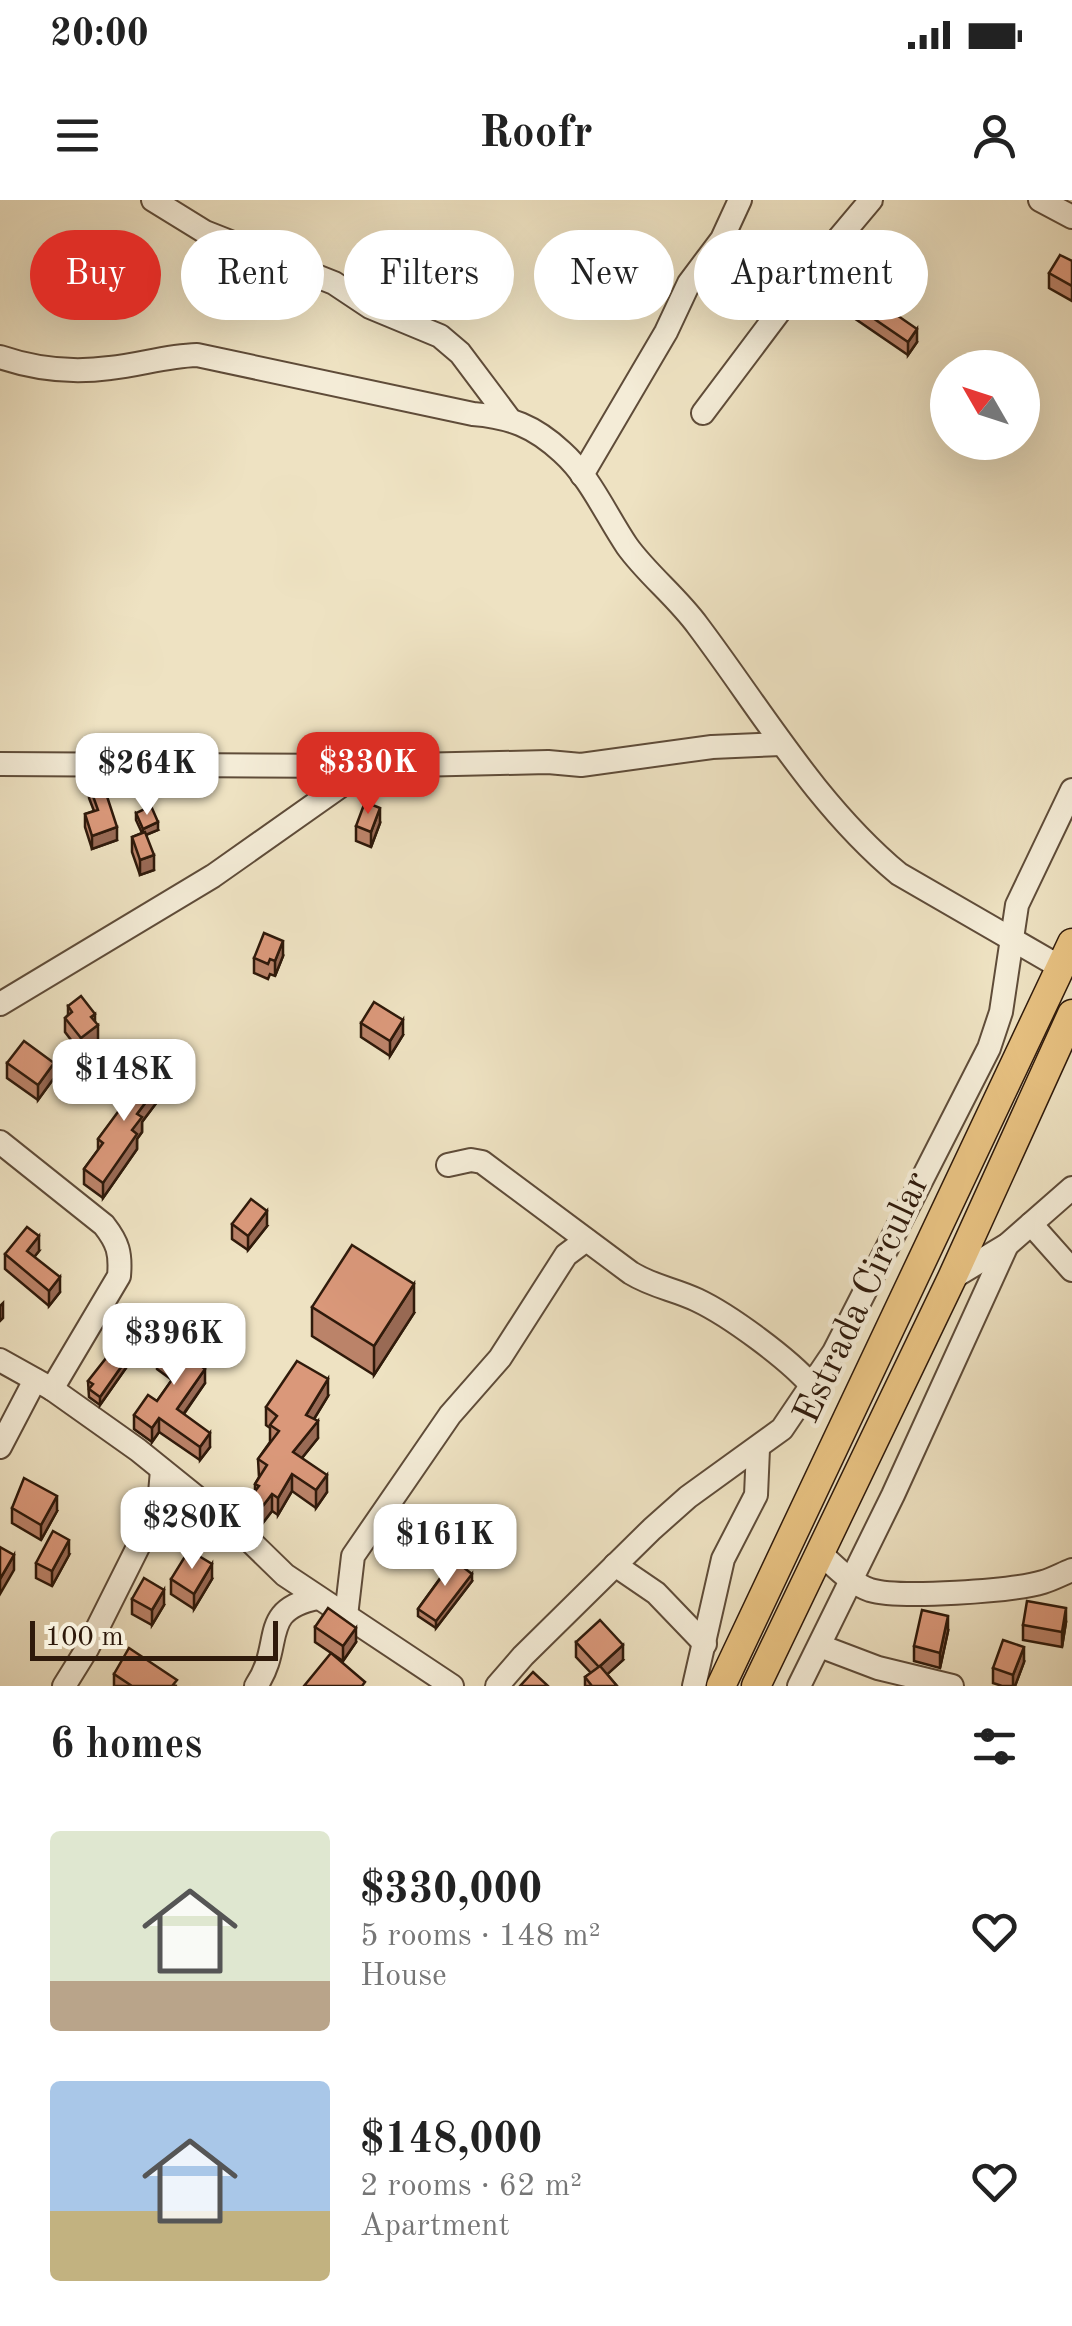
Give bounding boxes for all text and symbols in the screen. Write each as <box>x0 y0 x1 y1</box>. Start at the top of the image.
text: 20:00 <box>50 16 149 54</box>
icon: menu <box>50 108 105 163</box>
icon: person <box>967 108 1022 163</box>
text: Roofr <box>479 112 593 157</box>
chip: Buy <box>30 230 161 320</box>
chip: Rent <box>181 230 324 320</box>
chip: Filters <box>344 230 514 320</box>
chip: New <box>534 230 674 320</box>
chip: Apartment <box>694 230 928 320</box>
north arrow <box>930 350 1040 460</box>
map controls <box>930 350 1040 460</box>
pin: $330K <box>298 732 438 817</box>
pin: $264K <box>77 733 217 818</box>
text: $330K <box>319 748 417 780</box>
text: $264K <box>98 749 196 781</box>
pin: $148K <box>54 1039 194 1124</box>
text: $148K <box>75 1055 173 1087</box>
street label: Estrada Circular <box>788 1167 938 1429</box>
pin: $396K <box>104 1303 244 1388</box>
text: $396K <box>125 1319 223 1351</box>
pin: $280K <box>122 1487 262 1572</box>
text: $280K <box>143 1503 241 1535</box>
pin: $161K <box>375 1504 515 1589</box>
text: $161K <box>396 1520 494 1552</box>
scale bar <box>30 1616 278 1660</box>
text: 100 m <box>45 1624 124 1652</box>
icon: filters <box>967 1719 1022 1774</box>
text: 6 homes <box>50 1725 202 1767</box>
text: $330,000 <box>360 1870 542 1912</box>
icon: home <box>130 1871 250 1991</box>
icon: heart <box>967 1904 1022 1959</box>
text: 5 rooms · 148 m² <box>360 1921 601 1953</box>
text: House <box>360 1961 447 1993</box>
text: $148,000 <box>360 2120 542 2162</box>
icon: home <box>130 2121 250 2241</box>
icon: heart <box>967 2154 1022 2209</box>
text: 2 rooms · 62 m² <box>360 2171 582 2203</box>
text: Apartment <box>360 2211 510 2243</box>

